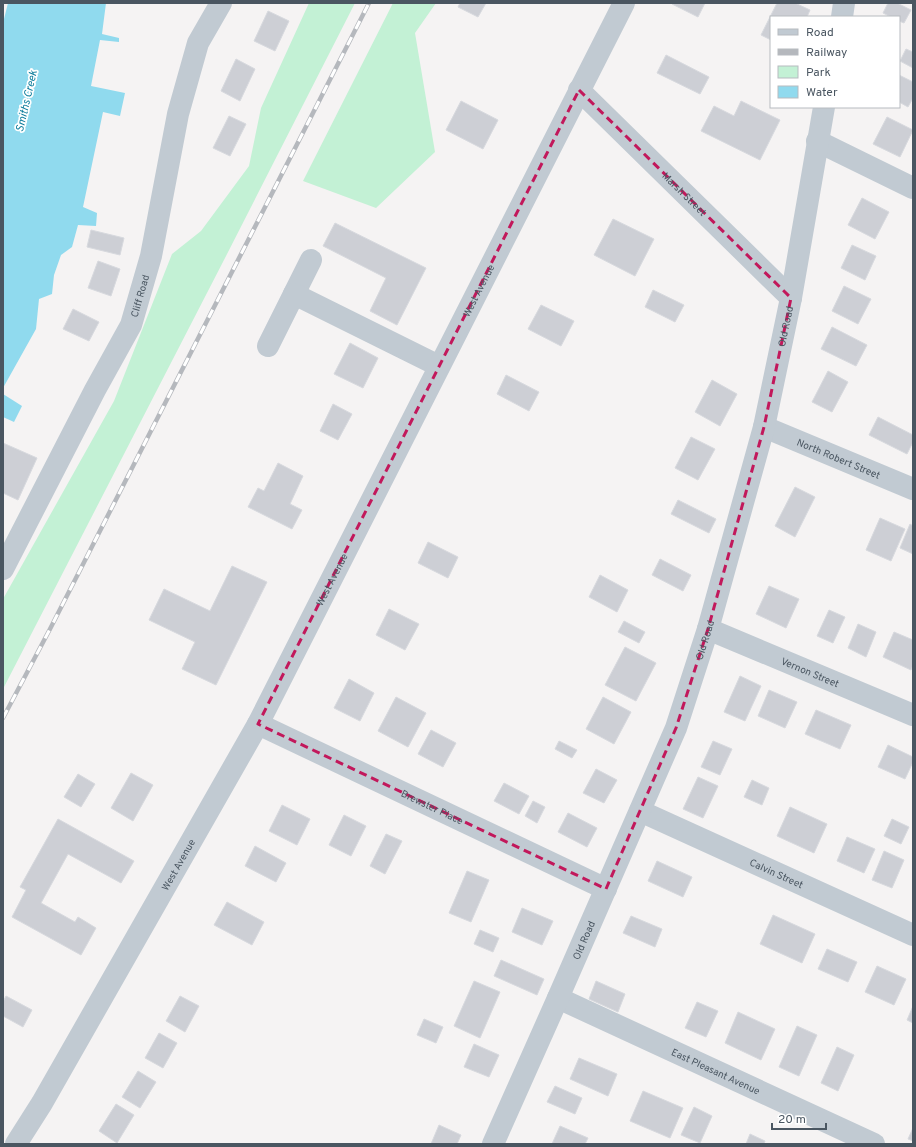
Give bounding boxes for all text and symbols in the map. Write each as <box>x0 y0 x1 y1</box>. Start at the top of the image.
legend <box>770 16 900 108</box>
text: Road <box>806 25 834 41</box>
text: Railway <box>806 45 847 61</box>
text: Park <box>806 65 831 81</box>
water label: Smiths Creek <box>13 69 41 133</box>
text: Water <box>806 85 838 101</box>
street label: Marsh Street <box>659 170 709 220</box>
street label: West Avenue <box>461 263 498 320</box>
street label: Cliff Road <box>129 273 153 319</box>
street label: Old Road <box>776 305 797 348</box>
street label: North Robert Street <box>794 436 882 483</box>
street label: West Avenue <box>314 552 352 609</box>
street label: Old Road <box>693 619 718 662</box>
street label: Vernon Street <box>779 655 841 691</box>
street label: Brewster Place <box>398 788 465 828</box>
street label: West Avenue <box>159 837 199 893</box>
street label: Calvin Street <box>747 857 805 892</box>
street label: Old Road <box>570 919 599 962</box>
street label: East Pleasant Avenue <box>669 1046 762 1098</box>
scale bar <box>772 1105 826 1131</box>
text: 20 m <box>778 1112 806 1128</box>

